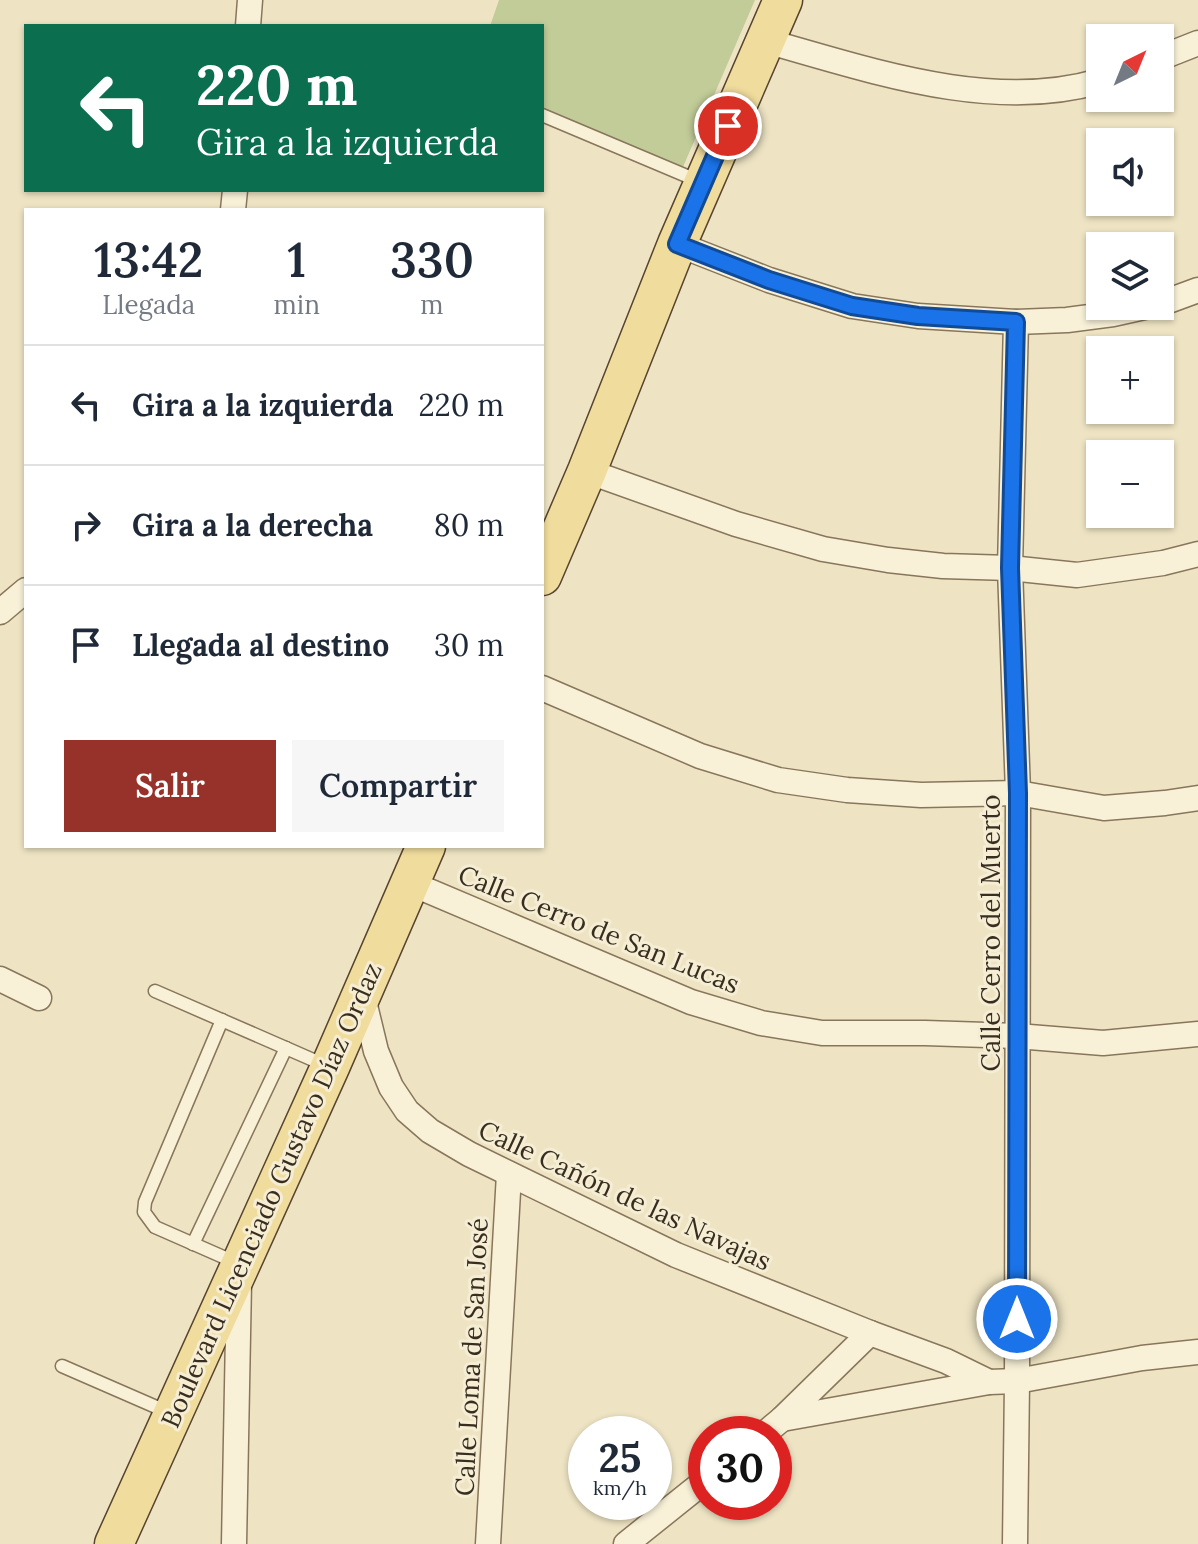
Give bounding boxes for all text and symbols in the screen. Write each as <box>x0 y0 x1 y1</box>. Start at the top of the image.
north arrow <box>1086 24 1174 112</box>
map controls <box>1086 24 1174 528</box>
text: 220 m <box>196 49 358 120</box>
icon: left <box>64 56 168 160</box>
pin <box>694 92 762 160</box>
icon: arrive <box>706 104 750 148</box>
text: Gira a la izquierda <box>196 119 498 165</box>
button: sound <box>1086 128 1174 216</box>
text: 13:42 <box>94 229 204 290</box>
text: 1 <box>287 229 306 290</box>
text: 330 <box>390 229 474 290</box>
button: layers <box>1086 232 1174 320</box>
text: Llegada <box>102 288 195 321</box>
text: min <box>274 288 320 321</box>
text: m <box>420 288 444 321</box>
button: + <box>1086 336 1174 424</box>
icon: left <box>64 383 108 427</box>
text: Gira a la izquierda <box>132 386 393 424</box>
text: 220 m <box>418 386 504 424</box>
button: − <box>1086 440 1174 528</box>
icon: right <box>64 503 108 547</box>
text: Gira a la derecha <box>132 506 373 544</box>
text: 80 m <box>434 506 504 544</box>
icon: arrive <box>64 623 108 667</box>
text: Llegada al destino <box>132 626 389 664</box>
text: 30 m <box>434 626 504 664</box>
button: Salir <box>64 740 276 832</box>
button: Compartir <box>292 740 504 832</box>
street label: Calle Cerro del Muerto <box>974 794 1007 1072</box>
street label: Calle Cerro de San Lucas <box>454 857 744 1001</box>
street label: Boulevard Licenciado Gustavo Díaz Ordaz <box>153 957 389 1433</box>
street label: Calle Cañón de las Navajas <box>473 1113 777 1277</box>
street label: Calle Loma de San José <box>447 1217 495 1497</box>
position arrow <box>975 1277 1059 1361</box>
speed limit sign: 30 <box>688 1416 792 1520</box>
text: 25 <box>599 1432 641 1483</box>
text: km/h <box>593 1475 647 1500</box>

